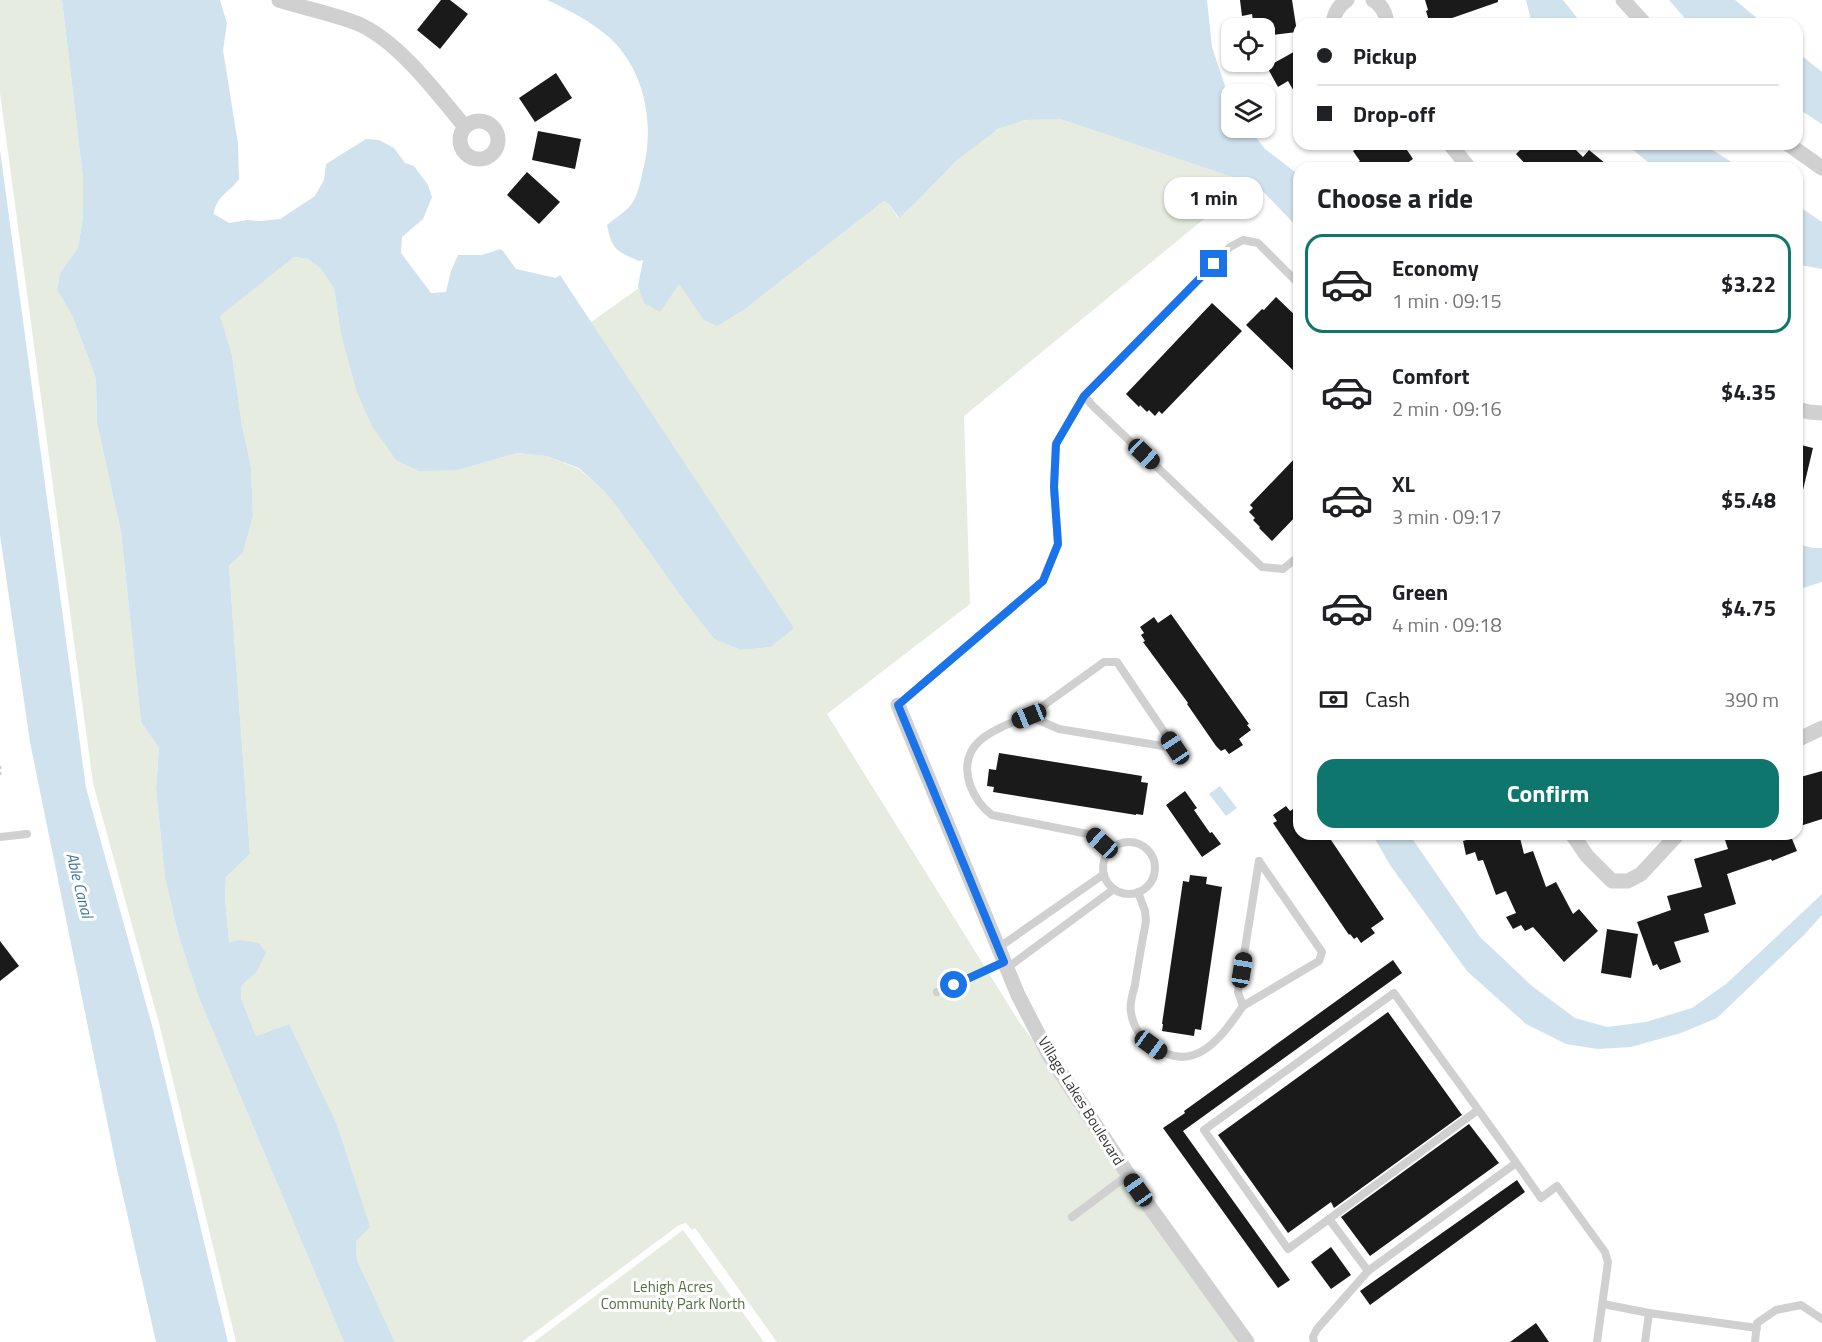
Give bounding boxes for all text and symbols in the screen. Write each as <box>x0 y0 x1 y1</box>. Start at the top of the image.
map controls <box>1221 18 1275 138</box>
button: locate <box>1221 18 1275 72</box>
text: Pickup <box>1353 39 1417 73</box>
button: layers <box>1221 84 1275 138</box>
text: Drop-off <box>1353 97 1435 131</box>
callout: 1 min <box>1164 177 1264 219</box>
text: Choose a ride <box>1317 177 1473 218</box>
text: 1 min <box>1189 182 1238 213</box>
route end <box>1200 250 1227 277</box>
text: Economy <box>1392 251 1479 285</box>
icon: car <box>1320 257 1374 311</box>
text: $3.22 <box>1721 267 1776 301</box>
text: 1 min · 09:15 <box>1392 285 1502 316</box>
text: Comfort <box>1392 359 1470 393</box>
icon: car <box>1320 365 1374 419</box>
text: $4.35 <box>1721 375 1776 409</box>
text: 2 min · 09:16 <box>1392 393 1502 424</box>
car <box>1125 435 1163 473</box>
text: XL <box>1392 467 1415 501</box>
icon: car <box>1320 473 1374 527</box>
text: $5.48 <box>1721 483 1776 517</box>
text: 3 min · 09:17 <box>1392 501 1502 532</box>
text: Green <box>1392 575 1448 609</box>
icon: car <box>1320 581 1374 635</box>
text: $4.75 <box>1721 591 1776 625</box>
text: 4 min · 09:18 <box>1392 609 1502 640</box>
text: Cash <box>1365 682 1410 716</box>
icon: cash <box>1317 683 1350 716</box>
text: 390 m <box>1724 684 1779 715</box>
car <box>1009 701 1049 731</box>
car <box>1157 728 1193 768</box>
button: Confirm <box>1317 759 1779 828</box>
car <box>1083 824 1121 862</box>
water label: Able Canal <box>60 850 100 922</box>
car <box>1230 951 1254 989</box>
route start <box>940 971 967 998</box>
car <box>1131 1027 1171 1063</box>
street label: Village Lakes Boulevard <box>1032 1032 1130 1170</box>
car <box>1120 1170 1156 1210</box>
park label: Lehigh Acres Community Park North <box>601 1275 745 1315</box>

